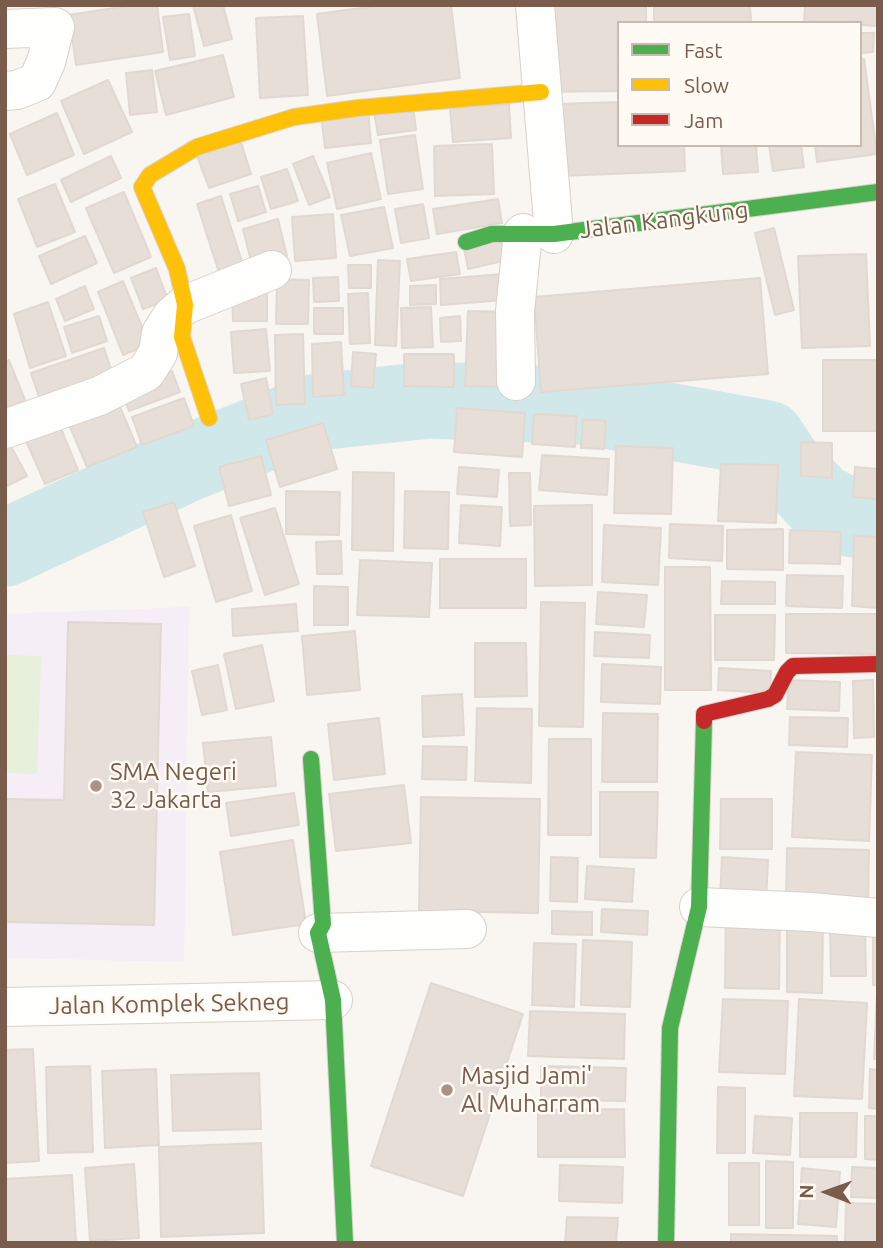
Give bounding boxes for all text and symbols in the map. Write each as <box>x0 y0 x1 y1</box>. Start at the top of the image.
legend <box>617 21 862 147</box>
text: Fast <box>684 38 722 62</box>
text: Slow <box>684 73 729 97</box>
text: Jam <box>684 108 723 132</box>
street label: Jalan Kangkung <box>578 195 750 245</box>
place label: SMA Negeri 32 Jakarta <box>110 758 237 814</box>
marker: SMA Negeri 32 Jakarta <box>88 778 104 794</box>
street label: Jalan Komplek Sekneg <box>48 987 290 1021</box>
place label: Masjid Jami' Al Muharram <box>461 1062 600 1118</box>
marker: Masjid Jami' Al Muharram <box>439 1082 455 1098</box>
north arrow <box>792 1157 862 1227</box>
text: N <box>795 1184 817 1199</box>

